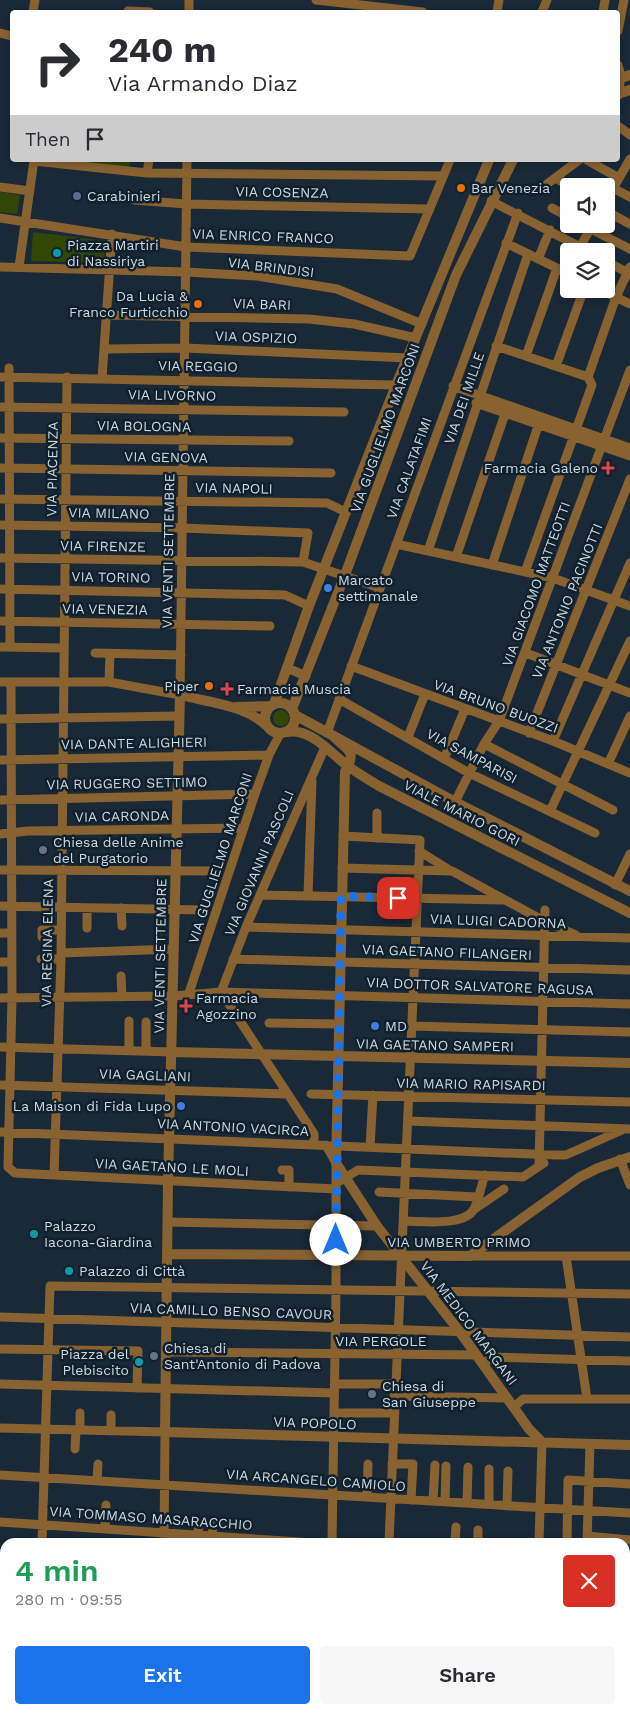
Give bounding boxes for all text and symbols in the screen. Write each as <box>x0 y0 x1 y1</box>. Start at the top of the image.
text: 240 m <box>108 29 217 71</box>
icon: right <box>25 30 90 95</box>
text: Via Armando Diaz <box>108 71 298 96</box>
icon: arrive <box>81 125 109 153</box>
text: Then <box>25 128 71 151</box>
map controls <box>560 178 615 298</box>
button: sound <box>560 178 615 233</box>
place label: Bar Venezia <box>471 180 550 196</box>
marker: Bar Venezia <box>455 182 467 194</box>
street label: VIA COSENZA <box>235 183 329 201</box>
place label: Carabinieri <box>87 188 160 204</box>
marker: Carabinieri <box>71 190 83 202</box>
street label: VIA ENRICO FRANCO <box>192 226 334 246</box>
place label: Piazza Martiri di Nassiriya <box>67 237 159 269</box>
button: layers <box>560 243 615 298</box>
marker: Piazza Martiri di Nassiriya <box>51 247 63 259</box>
street label: VIA BRINDISI <box>227 254 315 280</box>
place label: Da Lucia & Franco Furticchio <box>69 288 188 320</box>
street label: VIA BARI <box>233 295 291 313</box>
marker: Da Lucia & Franco Furticchio <box>192 298 204 310</box>
street label: VIA OSPIZIO <box>215 328 297 346</box>
street label: VIA GUGLIELMO MARCONI <box>347 341 423 515</box>
street label: VIA DEI MILLE <box>441 350 487 446</box>
street label: VIA REGGIO <box>158 357 238 375</box>
street label: VIA LIVORNO <box>128 386 216 404</box>
street label: VIA CALATAFIMI <box>383 415 435 521</box>
street label: VIA BOLOGNA <box>97 417 191 435</box>
street label: VIA PIACENZA <box>43 421 61 517</box>
street label: VIA GENOVA <box>124 448 208 466</box>
place label: Farmacia Galeno <box>484 460 598 476</box>
marker: Farmacia Galeno <box>602 462 614 474</box>
street label: VIA VENTI SETTEMBRE <box>159 473 177 629</box>
street label: VIA NAPOLI <box>195 479 273 497</box>
street label: VIA GIACOMO MATTEOTTI <box>499 500 573 668</box>
street label: VIA MILANO <box>68 504 150 522</box>
street label: VIA ANTONIO PACINOTTI <box>528 521 606 681</box>
street label: VIA FIRENZE <box>60 537 146 555</box>
street label: VIA TORINO <box>71 568 151 586</box>
place label: Marcato settimanale <box>338 572 418 604</box>
marker: Marcato settimanale <box>322 582 334 594</box>
street label: VIA VENEZIA <box>62 600 148 618</box>
street label: VIA BRUNO BUOZZI <box>431 676 561 736</box>
place label: Piper <box>164 678 199 694</box>
marker: Piper <box>203 680 215 692</box>
place label: Farmacia Muscia <box>237 681 351 697</box>
marker: Farmacia Muscia <box>221 683 233 695</box>
street label: VIA SAMPARISI <box>424 725 520 787</box>
street label: VIA DANTE ALIGHIERI <box>61 734 207 752</box>
street label: VIA GUGLIELMO MARCONI <box>185 771 255 945</box>
street label: VIA RUGGERO SETTIMO <box>46 774 208 792</box>
street label: VIALE MARIO GORI <box>401 777 523 849</box>
street label: VIA GIOVANNI PASCOLI <box>221 788 297 938</box>
street label: VIA CARONDA <box>75 807 169 825</box>
place label: Chiesa delle Anime del Purgatorio <box>53 834 184 866</box>
marker: Chiesa delle Anime del Purgatorio <box>37 844 49 856</box>
pin <box>377 877 419 919</box>
street label: VIA VENTI SETTEMBRE <box>151 878 169 1034</box>
street label: VIA REGINA ELENA <box>38 879 56 1007</box>
icon: arrive <box>384 884 412 912</box>
street label: VIA LUIGI CADORNA <box>430 911 566 931</box>
street label: VIA GAETANO FILANGERI <box>362 941 532 963</box>
street label: VIA DOTTOR SALVATORE RAGUSA <box>366 974 594 998</box>
place label: Farmacia Agozzino <box>196 990 258 1022</box>
marker: Farmacia Agozzino <box>180 1000 192 1012</box>
place label: MD <box>385 1018 407 1034</box>
marker: MD <box>369 1020 381 1032</box>
street label: VIA GAETANO SAMPERI <box>356 1036 514 1054</box>
street label: VIA GAGLIANI <box>99 1065 191 1085</box>
street label: VIA MARIO RAPISARDI <box>396 1075 546 1093</box>
place label: La Maison di Fida Lupo <box>13 1098 171 1114</box>
marker: La Maison di Fida Lupo <box>175 1100 187 1112</box>
street label: VIA ANTONIO VACIRCA <box>156 1115 310 1139</box>
street label: VIA GAETANO LE MOLI <box>95 1155 249 1179</box>
position arrow <box>309 1213 361 1265</box>
place label: Palazzo Iacona-Giardina <box>44 1218 152 1250</box>
marker: Palazzo Iacona-Giardina <box>28 1228 40 1240</box>
street label: VIA UMBERTO PRIMO <box>387 1234 531 1250</box>
street label: VIA MEDICO MARGANI <box>417 1258 521 1388</box>
place label: Palazzo di Città <box>79 1263 185 1279</box>
marker: Palazzo di Città <box>63 1265 75 1277</box>
street label: VIA CAMILLO BENSO CAVOUR <box>130 1299 332 1323</box>
street label: VIA PERGOLE <box>335 1333 427 1349</box>
place label: Chiesa di Sant'Antonio di Padova <box>164 1340 321 1372</box>
place label: Piazza del Plebiscito <box>60 1346 130 1378</box>
marker: Chiesa di Sant'Antonio di Padova <box>148 1350 160 1362</box>
marker: Piazza del Plebiscito <box>133 1356 145 1368</box>
place label: Chiesa di San Giuseppe <box>382 1378 476 1410</box>
marker: Chiesa di San Giuseppe <box>366 1388 378 1400</box>
street label: VIA POPOLO <box>273 1414 357 1432</box>
street label: VIA ARCANGELO CAMIOLO <box>226 1466 406 1494</box>
street label: VIA TOMMASO MASARACCHIO <box>49 1503 253 1533</box>
text: 4 min <box>15 1553 99 1588</box>
button: close <box>563 1555 615 1607</box>
text: 280 m · 09:55 <box>15 1590 123 1609</box>
button: Exit <box>15 1646 310 1704</box>
button: Share <box>320 1646 615 1704</box>

